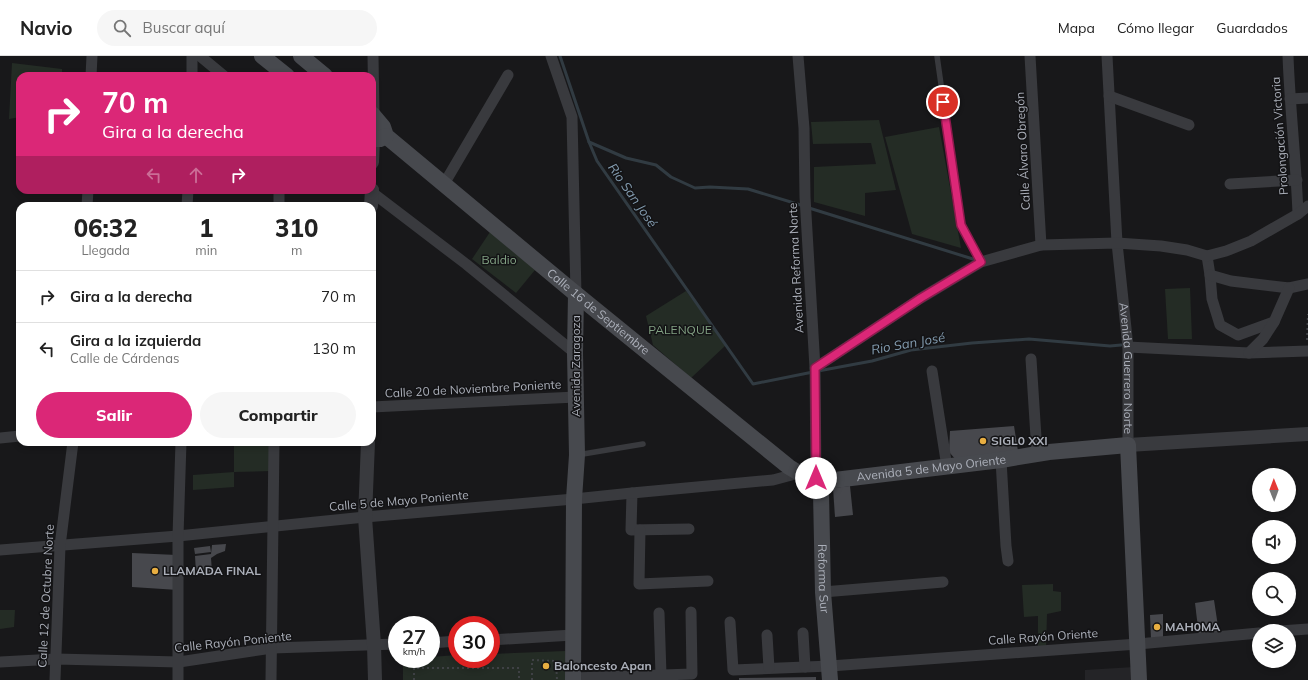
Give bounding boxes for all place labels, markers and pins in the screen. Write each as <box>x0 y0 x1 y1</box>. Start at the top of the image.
pin <box>926 85 960 119</box>
place label: SIGL0 XXI <box>991 433 1048 448</box>
marker: SIGL0 XXI <box>978 436 988 446</box>
place label: LLAMADA FINAL <box>163 563 261 578</box>
marker: LLAMADA FINAL <box>150 566 160 576</box>
place label: MAH0MA <box>1165 619 1220 634</box>
marker: MAH0MA <box>1152 622 1162 632</box>
place label: Baloncesto Apan <box>554 658 652 673</box>
marker: Baloncesto Apan <box>541 661 551 671</box>

